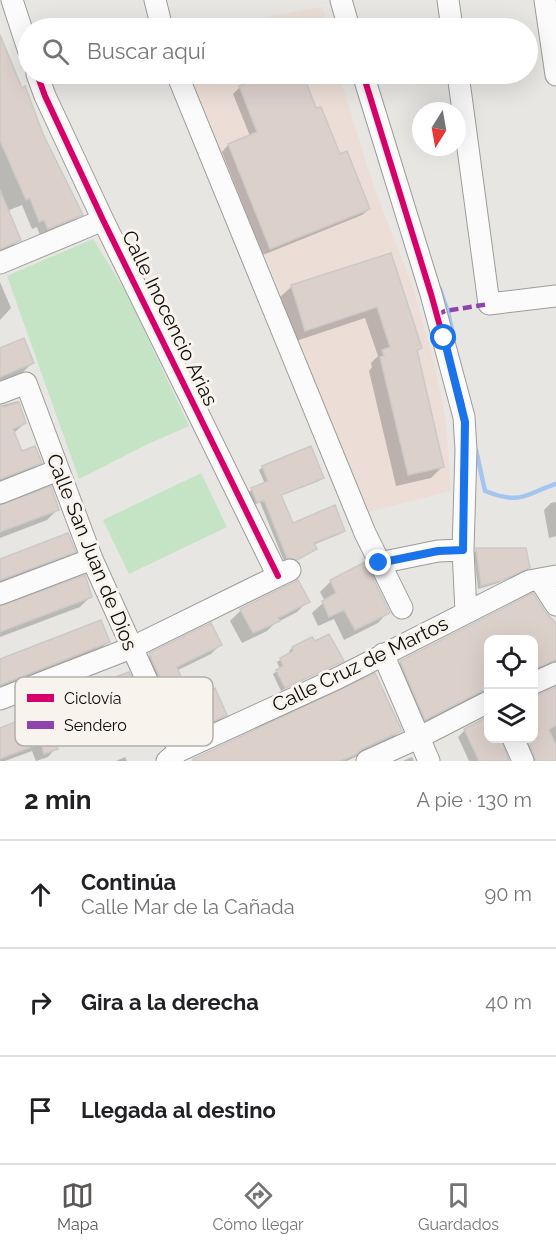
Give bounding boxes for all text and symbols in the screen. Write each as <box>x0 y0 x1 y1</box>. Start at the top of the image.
search box <box>18 18 538 84</box>
icon: search <box>39 35 72 68</box>
text: Buscar aquí <box>87 38 206 64</box>
north arrow <box>412 102 466 156</box>
street label: Calle Inocencio Arias <box>117 226 223 410</box>
route start <box>430 324 456 350</box>
street label: Calle San Juan de Dios <box>42 450 142 654</box>
route end <box>365 549 391 575</box>
street label: Calle Cruz de Martos <box>268 611 452 717</box>
map controls <box>484 635 538 743</box>
button: locate <box>484 635 538 689</box>
legend <box>15 677 213 746</box>
text: Ciclovía <box>64 689 122 708</box>
button: layers <box>484 689 538 743</box>
text: Sendero <box>64 716 127 735</box>
text: 2 min <box>24 785 91 815</box>
text: A pie · 130 m <box>417 788 532 812</box>
text: Continúa <box>81 869 176 895</box>
icon: ahead <box>24 878 57 911</box>
text: 90 m <box>485 882 532 906</box>
text: Calle Mar de la Cañada <box>81 895 295 919</box>
icon: right <box>24 986 57 1019</box>
text: Gira a la derecha <box>81 989 259 1015</box>
text: 40 m <box>485 990 532 1014</box>
icon: arrive <box>24 1094 57 1127</box>
text: Llegada al destino <box>81 1097 276 1123</box>
tab: Mapa <box>57 1179 98 1234</box>
tab: Cómo llegar <box>213 1179 304 1234</box>
tab: Guardados <box>418 1179 499 1234</box>

